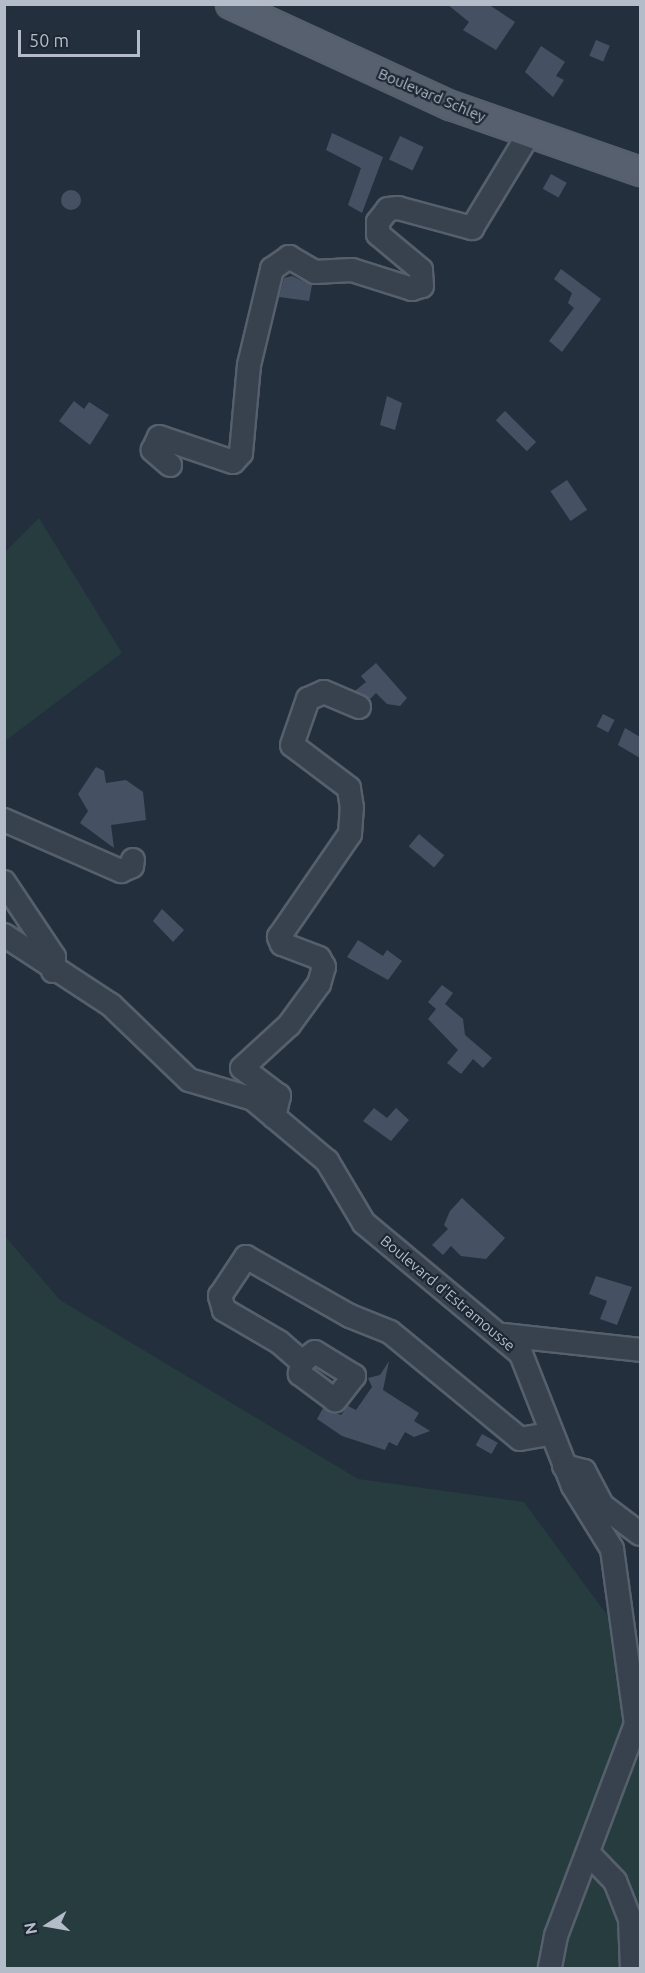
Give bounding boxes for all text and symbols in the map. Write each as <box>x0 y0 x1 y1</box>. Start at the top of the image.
scale bar <box>21 18 142 56</box>
text: 50 m <box>29 30 69 50</box>
street label: Boulevard Schley <box>376 64 488 126</box>
street label: Boulevard d'Estramousse <box>377 1231 519 1355</box>
north arrow <box>18 1895 78 1955</box>
text: N <box>20 1921 40 1936</box>

